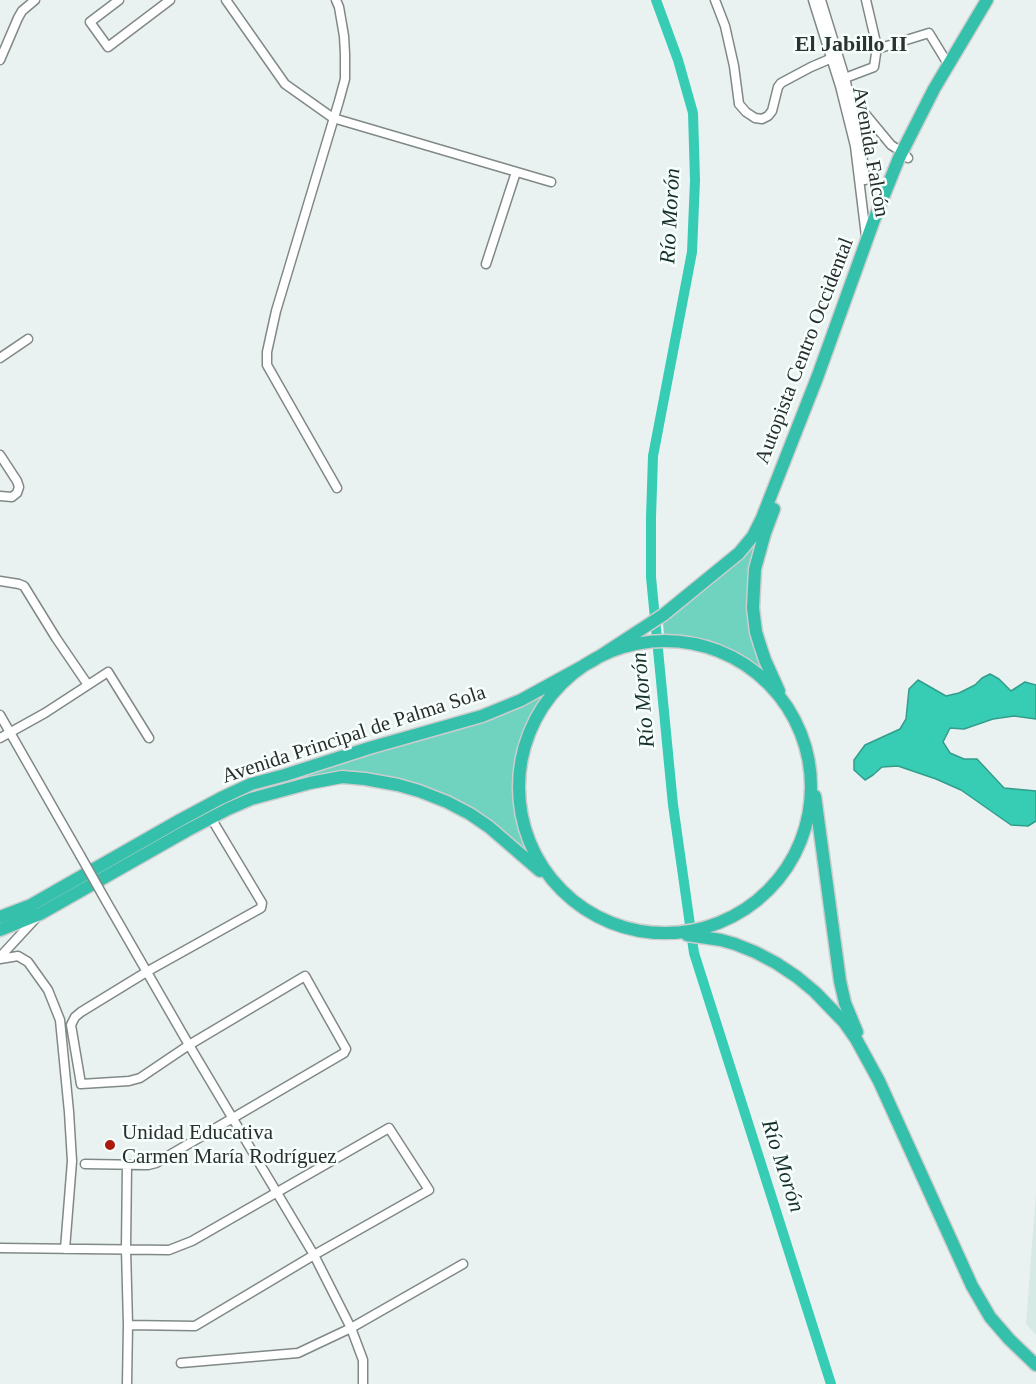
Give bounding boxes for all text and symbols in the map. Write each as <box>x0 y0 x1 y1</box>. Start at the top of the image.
district label: El Jabillo II <box>795 32 907 58</box>
street label: Avenida Falcón <box>846 85 894 219</box>
water label: Río Morón <box>655 167 687 265</box>
street label: Autopista Centro Occidental <box>750 234 860 468</box>
water label: Río Morón <box>627 651 661 749</box>
street label: Avenida Principal de Palma Sola <box>219 680 489 790</box>
water label: Río Morón <box>755 1116 809 1216</box>
place label: Unidad Educativa Carmen María Rodríguez <box>122 1120 337 1170</box>
marker: Unidad Educativa Carmen María Rodríguez <box>103 1138 117 1152</box>

